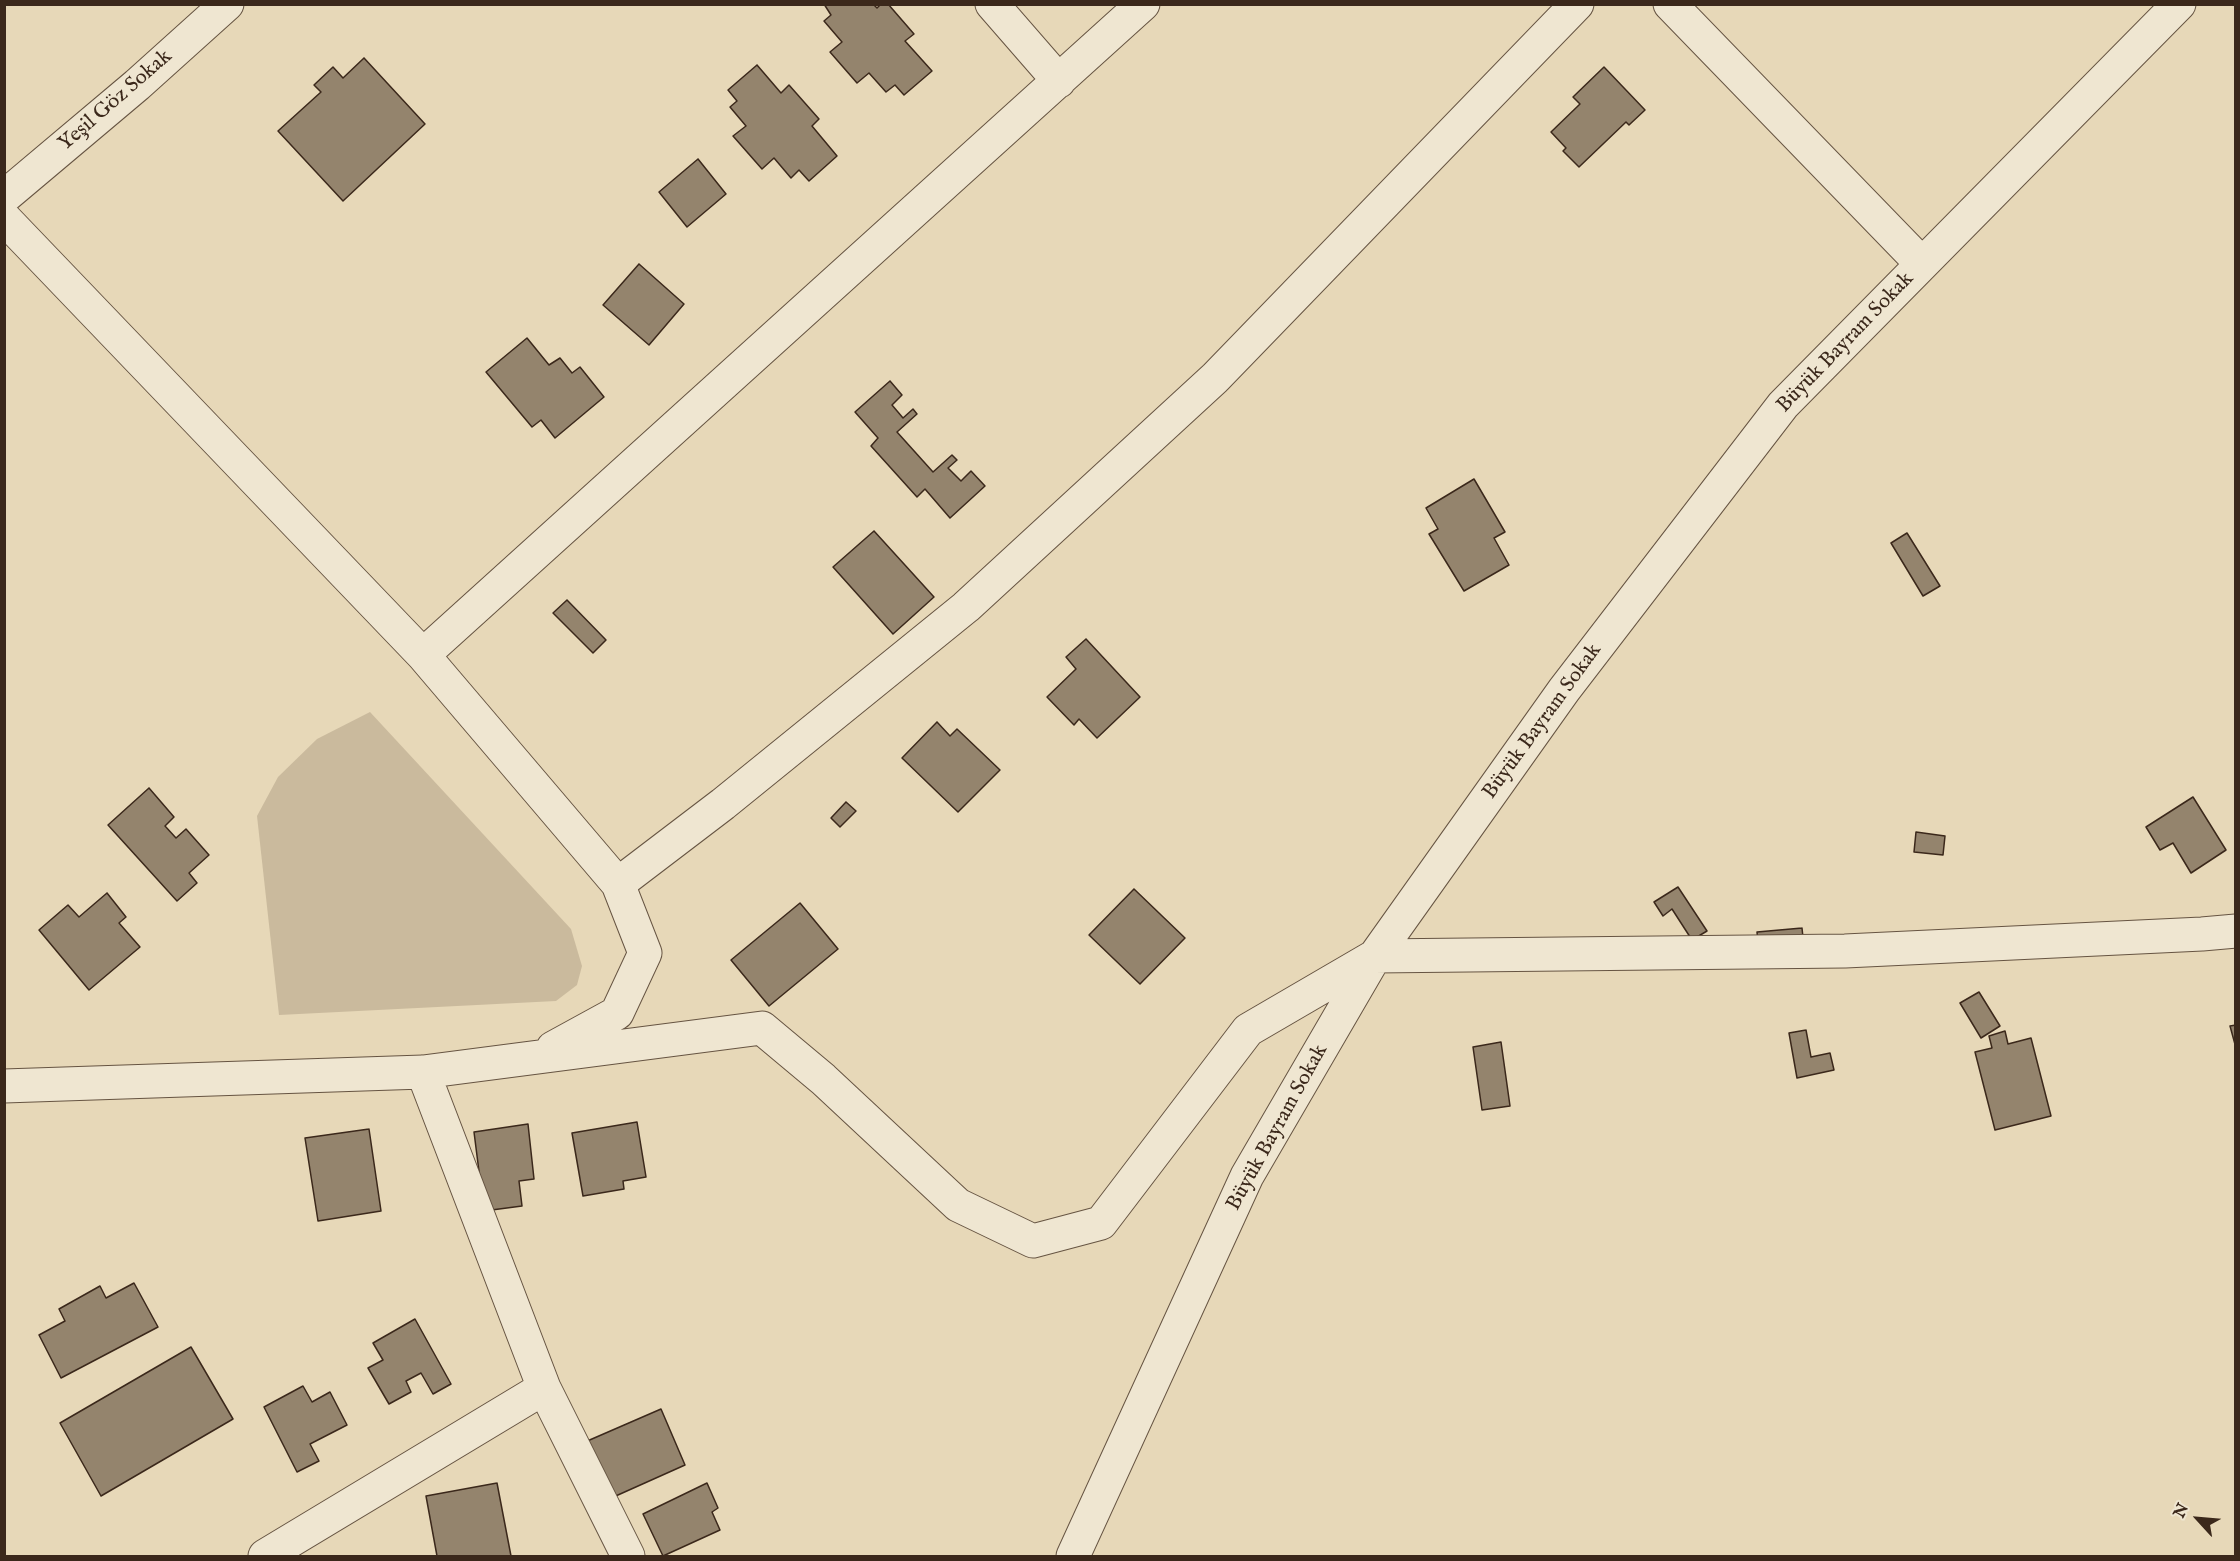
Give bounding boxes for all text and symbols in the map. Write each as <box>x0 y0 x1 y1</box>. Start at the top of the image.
street label: Yeşil Göz Sokak <box>54 45 178 157</box>
street label: Büyük Bayram Sokak <box>1772 267 1920 419</box>
street label: Büyük Bayram Sokak <box>1478 639 1608 805</box>
street label: Büyük Bayram Sokak <box>1222 1041 1334 1215</box>
north arrow <box>2168 1489 2228 1549</box>
text: N <box>2170 1501 2194 1522</box>

